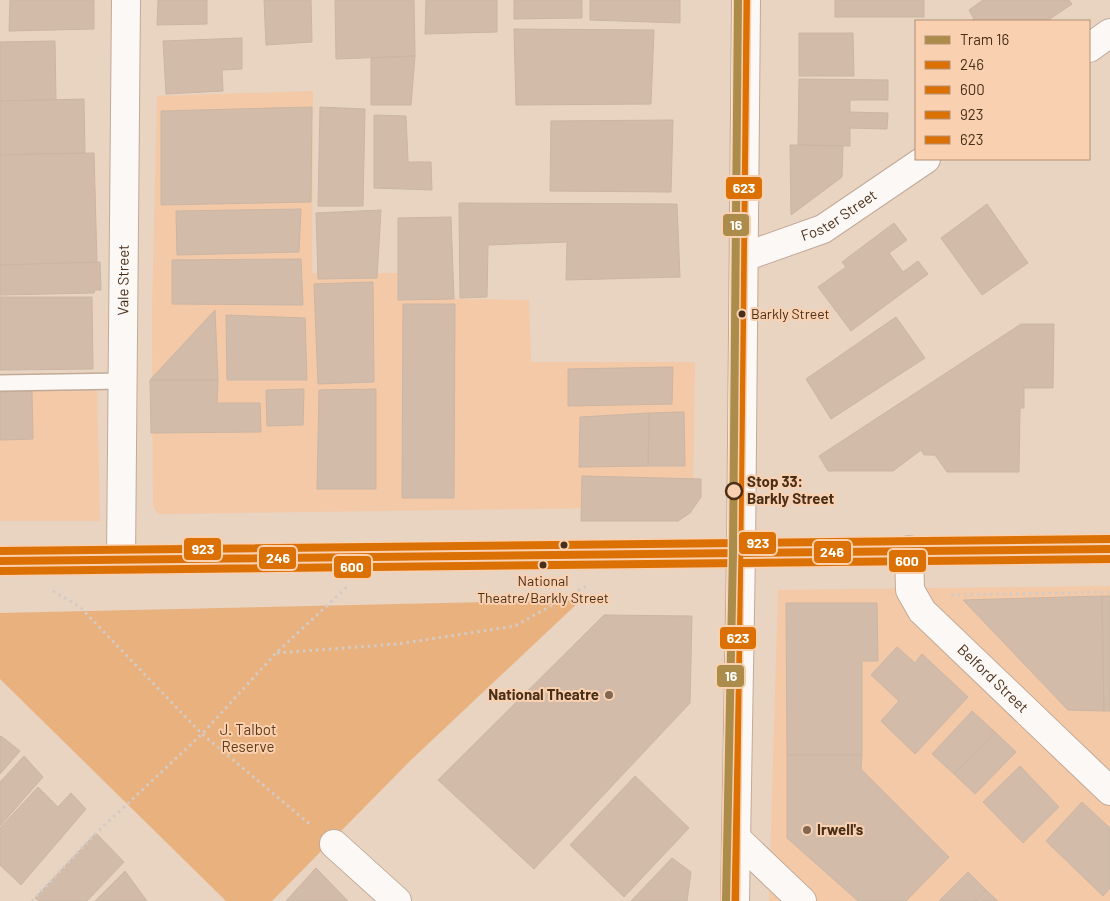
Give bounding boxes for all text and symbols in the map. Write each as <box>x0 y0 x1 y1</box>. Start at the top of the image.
legend <box>915 20 1090 160</box>
text: Tram 16 <box>960 30 1009 48</box>
text: 246 <box>960 55 984 73</box>
text: 600 <box>960 80 985 98</box>
text: 923 <box>960 105 984 123</box>
text: 623 <box>960 130 983 148</box>
line badge: 623 <box>725 176 763 200</box>
text: 623 <box>733 179 755 196</box>
street label: Foster Street <box>798 185 880 244</box>
line badge: 16 <box>722 213 750 237</box>
text: 16 <box>730 216 743 233</box>
street label: Vale Street <box>113 244 132 316</box>
place label: Barkly Street <box>751 305 830 322</box>
marker: Barkly Street <box>737 309 747 319</box>
place label: Stop 33: Barkly Street <box>747 472 835 507</box>
marker: Stop 33: Barkly Street <box>725 482 743 500</box>
line badge: 923 <box>738 531 777 555</box>
text: 923 <box>747 534 769 551</box>
line badge: 923 <box>183 537 222 561</box>
text: 923 <box>192 540 214 557</box>
unlabelled marker <box>559 540 569 550</box>
line badge: 246 <box>813 540 852 564</box>
text: 246 <box>820 543 844 560</box>
line badge: 246 <box>258 546 297 570</box>
text: 246 <box>266 549 290 566</box>
line badge: 600 <box>888 549 927 573</box>
text: 600 <box>895 552 919 569</box>
line badge: 600 <box>333 555 372 579</box>
text: 600 <box>340 558 364 575</box>
marker: National Theatre/Barkly Street <box>538 560 548 570</box>
place label: National Theatre/Barkly Street <box>477 572 609 606</box>
line badge: 623 <box>719 626 757 650</box>
text: 623 <box>727 629 749 646</box>
street label: Belford Street <box>954 640 1033 716</box>
line badge: 16 <box>716 664 745 688</box>
text: 16 <box>725 667 738 684</box>
place label: National Theatre <box>488 685 599 703</box>
marker: National Theatre <box>603 689 615 701</box>
park label: J. Talbot Reserve <box>220 720 276 755</box>
place label: Irwell's <box>817 820 864 838</box>
marker: Irwell's <box>801 824 813 836</box>

